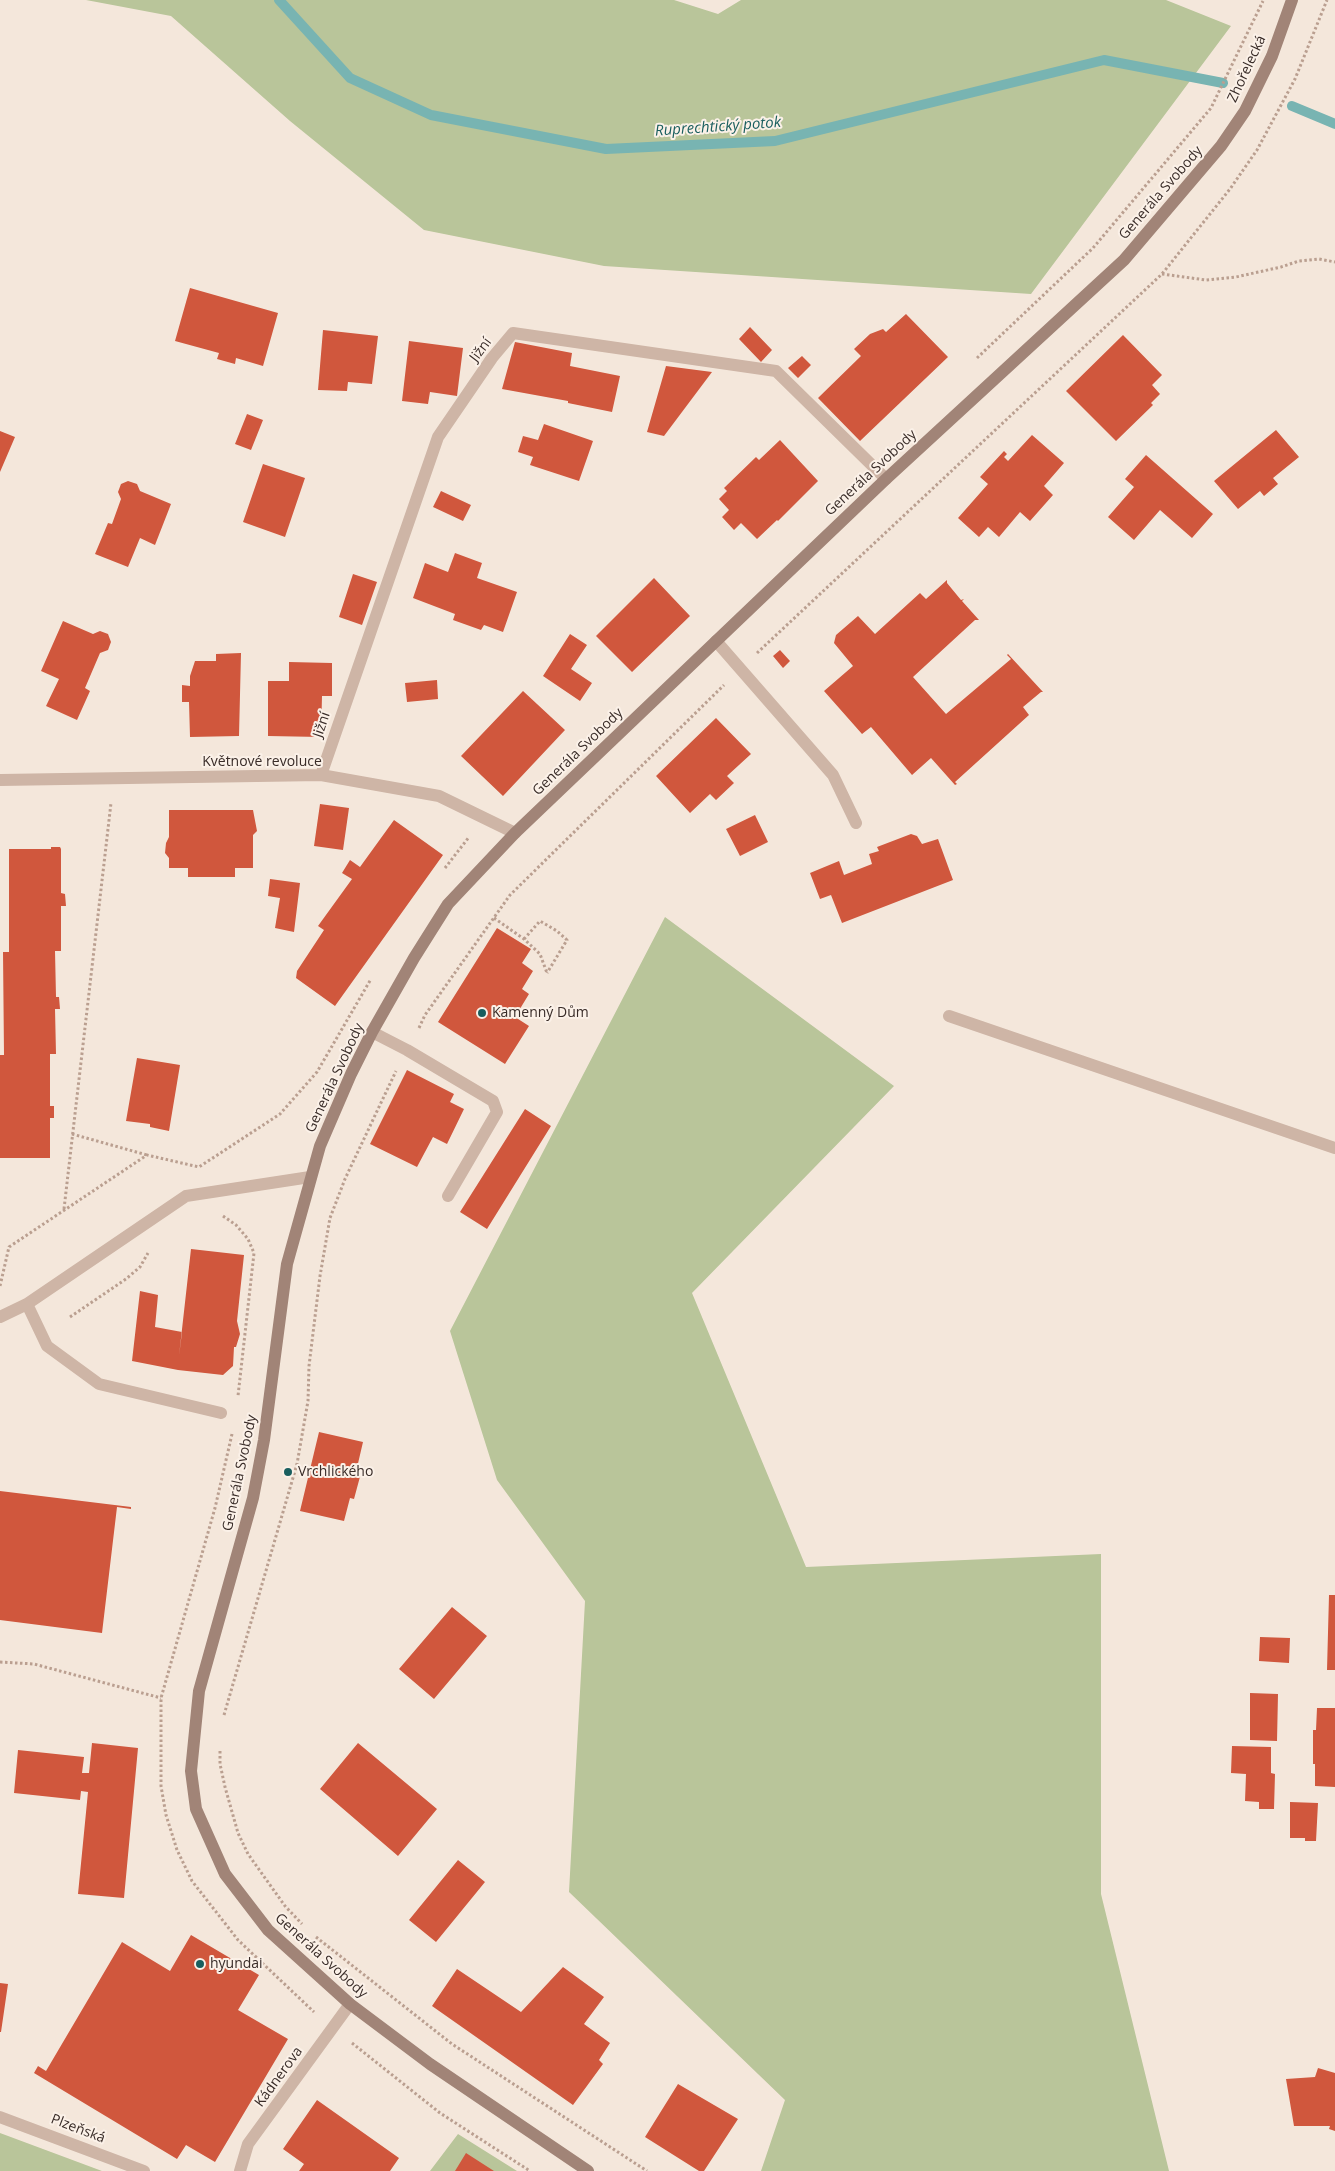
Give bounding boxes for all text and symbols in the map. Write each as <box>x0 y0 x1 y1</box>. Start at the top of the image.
street label: Zhořelecká <box>1224 33 1270 105</box>
water label: Ruprechtický potok <box>654 114 782 140</box>
street label: Generála Svobody <box>1116 143 1206 243</box>
street label: Jižní <box>466 335 496 365</box>
street label: Generála Svobody <box>822 426 920 520</box>
street label: Generála Svobody <box>530 705 626 799</box>
street label: Jižní <box>310 710 334 740</box>
street label: Květnové revoluce <box>202 754 322 770</box>
place label: Kamenný Dům <box>492 1005 589 1021</box>
marker: Kamenný Dům <box>476 1007 488 1019</box>
street label: Generála Svobody <box>302 1021 368 1135</box>
street label: Generála Svobody <box>219 1413 261 1533</box>
place label: Vrchlického <box>298 1464 373 1480</box>
marker: Vrchlického <box>282 1466 294 1478</box>
street label: Generála Svobody <box>271 1910 371 2002</box>
place label: hyundai <box>210 1956 263 1972</box>
marker: hyundai <box>194 1958 206 1970</box>
street label: Kádnerova <box>252 2044 306 2110</box>
street label: Plzeňská <box>48 2111 108 2147</box>

